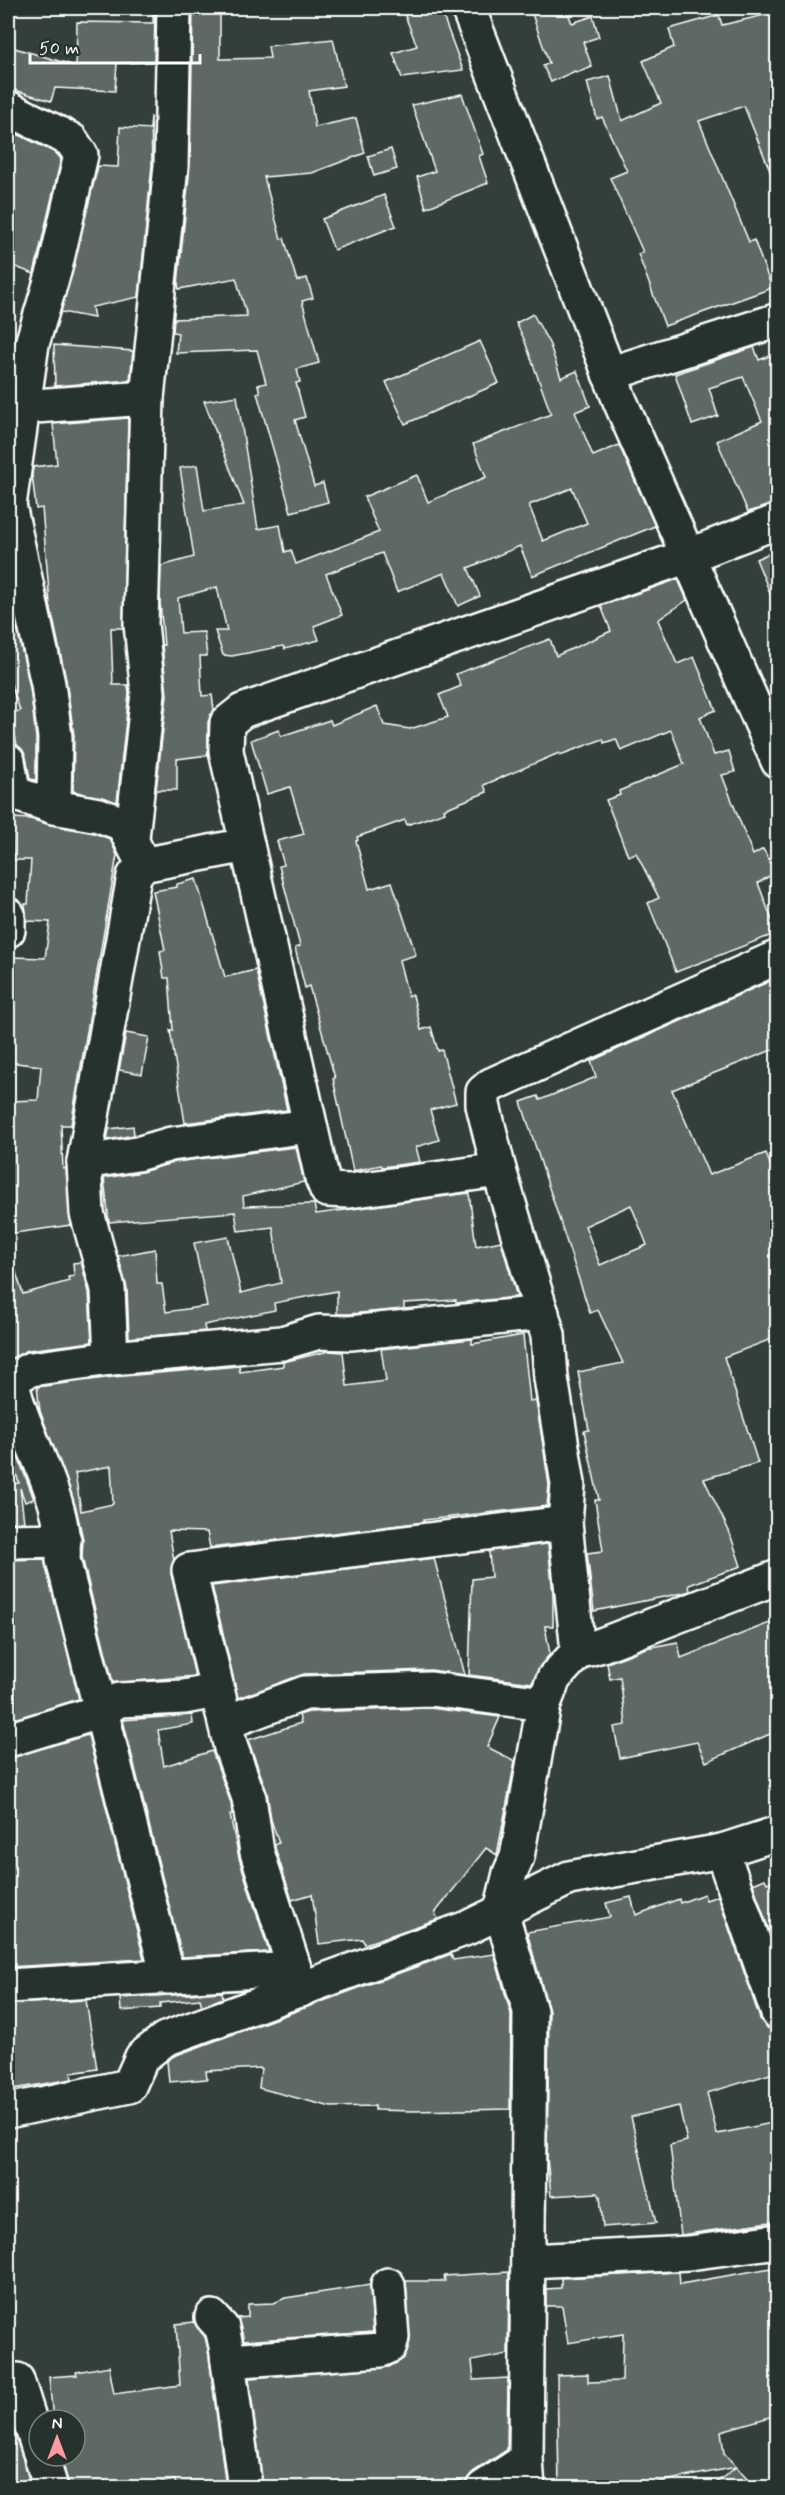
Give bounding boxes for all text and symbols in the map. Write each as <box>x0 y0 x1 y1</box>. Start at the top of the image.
scale bar <box>30 27 200 65</box>
text: 50 m <box>39 37 79 61</box>
north arrow <box>27 2408 87 2468</box>
text: N <box>52 2414 62 2435</box>

